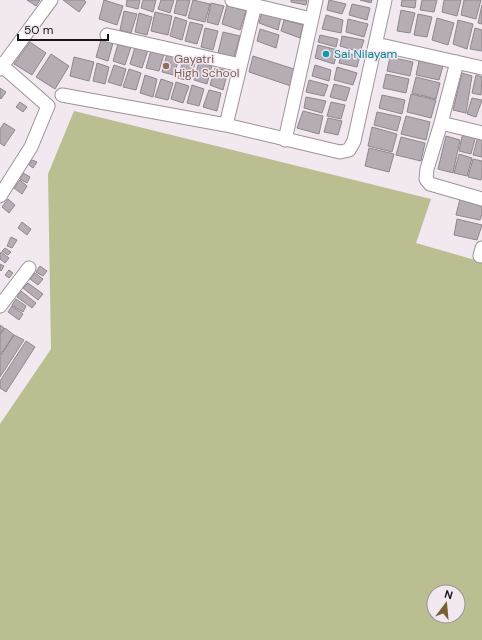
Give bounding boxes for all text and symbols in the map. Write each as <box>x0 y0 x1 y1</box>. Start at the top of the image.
scale bar <box>18 16 108 42</box>
text: 50 m <box>24 22 53 38</box>
place label: Sai Nilayam <box>334 46 397 62</box>
marker: Sai Nilayam <box>321 49 331 59</box>
place label: Gayatri High School <box>174 51 239 81</box>
marker: Gayatri High School <box>161 61 171 71</box>
north arrow <box>426 584 466 624</box>
text: N <box>443 587 455 602</box>

